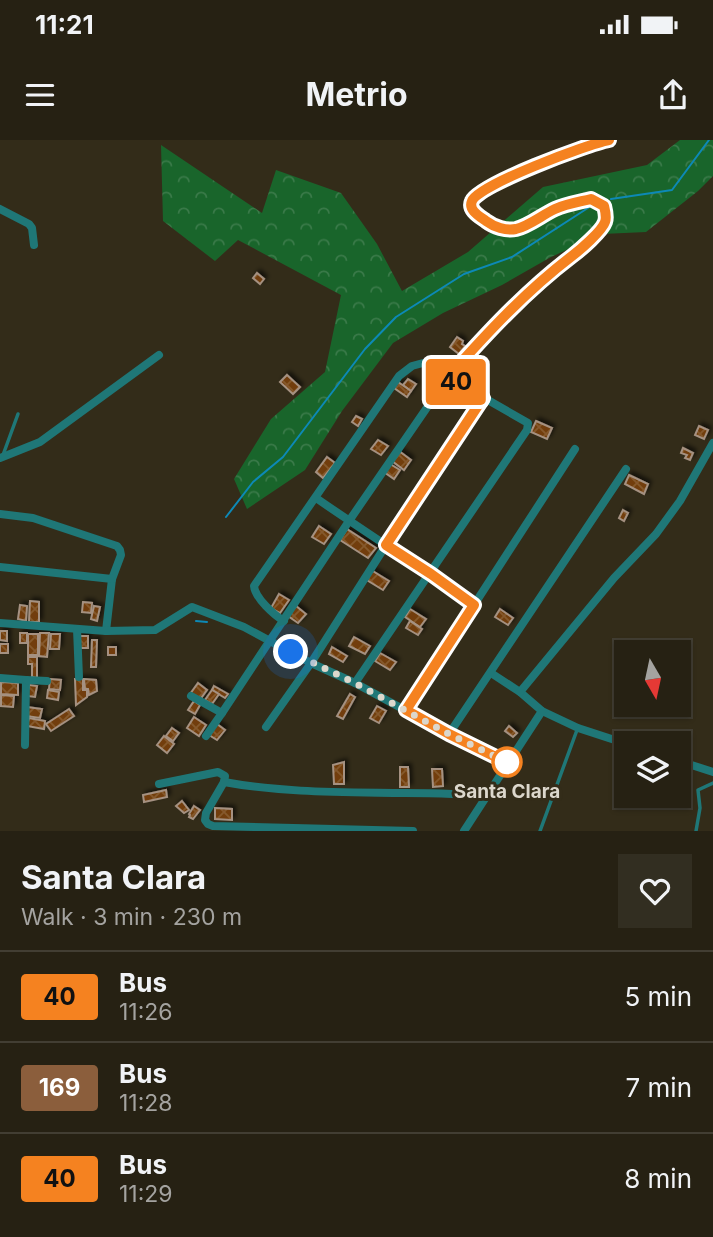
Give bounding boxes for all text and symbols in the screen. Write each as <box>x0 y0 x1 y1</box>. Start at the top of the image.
text: 11:21 <box>35 9 94 40</box>
text: Metrio <box>305 75 408 114</box>
icon: menu <box>21 76 59 114</box>
icon: share <box>654 76 692 114</box>
line badge: 40 <box>424 359 488 405</box>
text: 40 <box>440 367 472 396</box>
your location <box>273 634 308 669</box>
north arrow <box>614 640 691 718</box>
map controls <box>614 640 691 808</box>
button: layers <box>614 731 691 808</box>
marker: Santa Clara <box>492 747 522 777</box>
place label: Santa Clara <box>454 780 560 803</box>
button: heart <box>618 854 692 928</box>
text: Santa Clara <box>21 857 206 897</box>
text: Walk · 3 min · 230 m <box>21 903 242 931</box>
text: Bus <box>119 967 167 998</box>
text: 5 min <box>624 981 692 1012</box>
text: 40 <box>43 982 76 1011</box>
text: 11:26 <box>119 998 173 1026</box>
text: Bus <box>119 1058 167 1089</box>
text: 7 min <box>626 1072 692 1103</box>
text: 169 <box>39 1073 80 1102</box>
text: 11:28 <box>119 1089 173 1117</box>
text: Bus <box>119 1149 167 1180</box>
text: 8 min <box>624 1163 692 1194</box>
text: 40 <box>43 1164 76 1193</box>
text: 11:29 <box>119 1180 173 1208</box>

